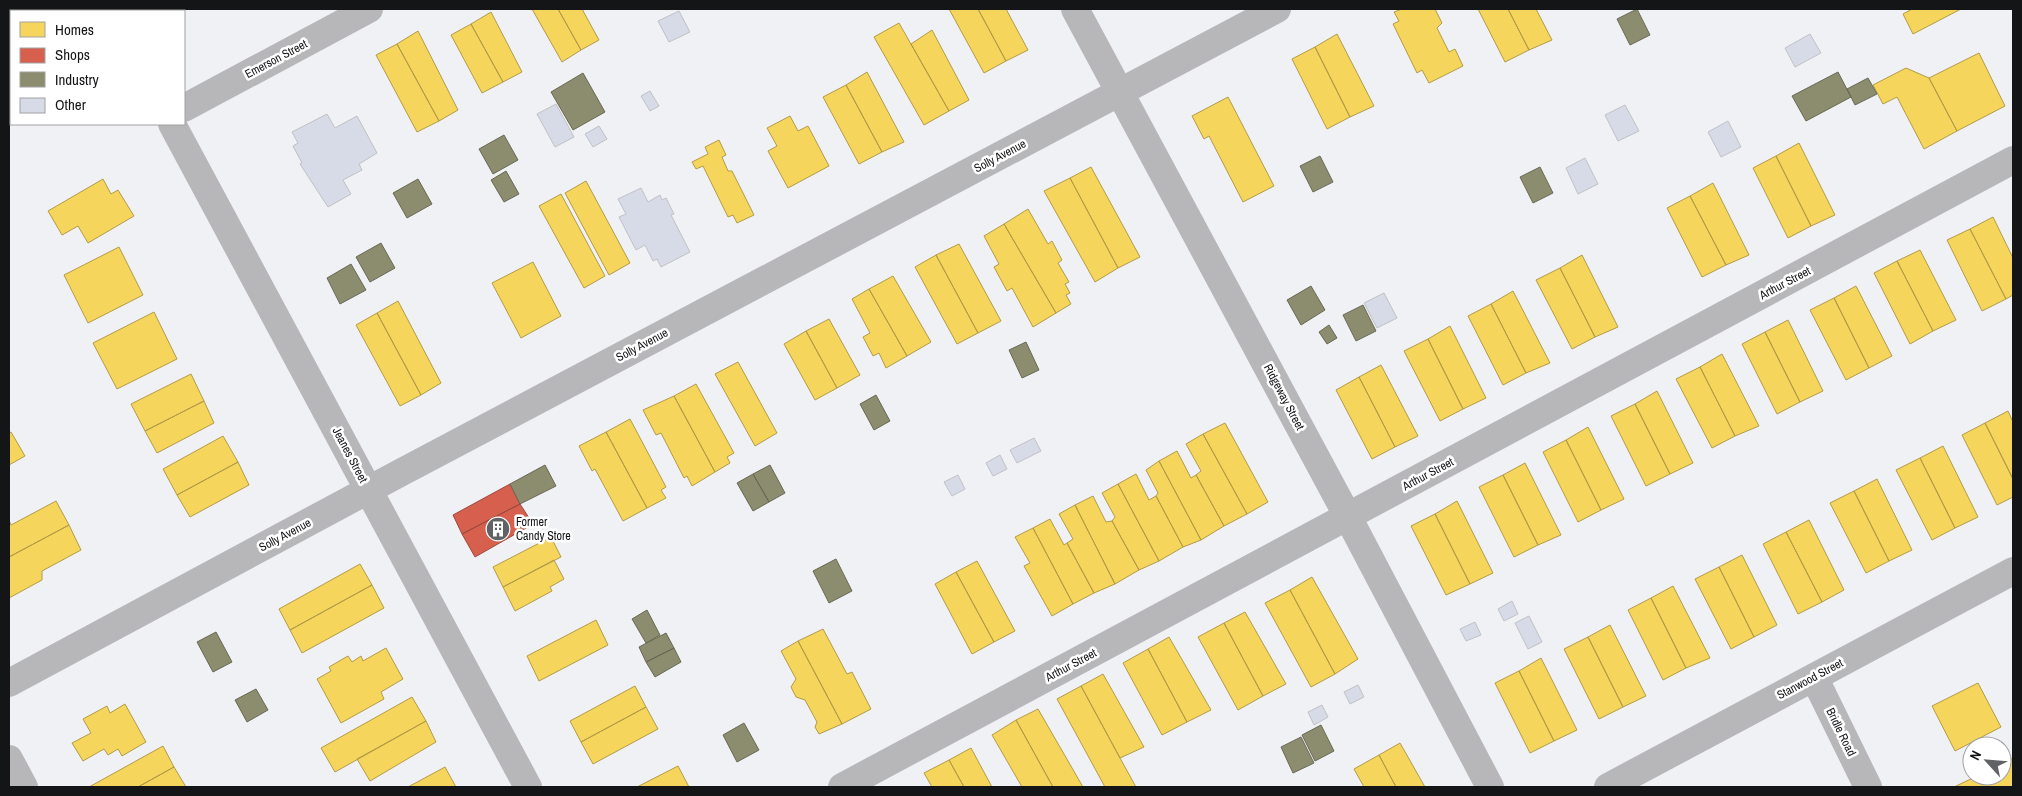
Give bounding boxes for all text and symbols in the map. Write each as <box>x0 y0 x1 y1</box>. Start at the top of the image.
legend <box>10 10 185 125</box>
text: Homes <box>55 19 94 40</box>
street label: Emerson Street <box>242 36 310 82</box>
text: Shops <box>55 44 90 65</box>
text: Industry <box>55 69 100 90</box>
text: Other <box>55 94 86 115</box>
street label: Solly Avenue <box>971 136 1029 176</box>
street label: Arthur Street <box>1756 263 1814 304</box>
street label: Solly Avenue <box>613 325 671 365</box>
street label: Ridgeway Street <box>1260 361 1308 433</box>
street label: Jeanes Street <box>329 424 371 486</box>
street label: Arthur Street <box>1399 454 1457 495</box>
place label: Former Candy Store <box>516 514 571 544</box>
street label: Solly Avenue <box>256 515 314 555</box>
building icon: Former Candy Store <box>485 516 511 542</box>
street label: Arthur Street <box>1042 645 1100 686</box>
street label: Stanwood Street <box>1774 655 1846 703</box>
street label: Bridle Road <box>1822 705 1860 759</box>
north arrow <box>1962 736 2012 786</box>
text: N <box>1965 748 1985 763</box>

